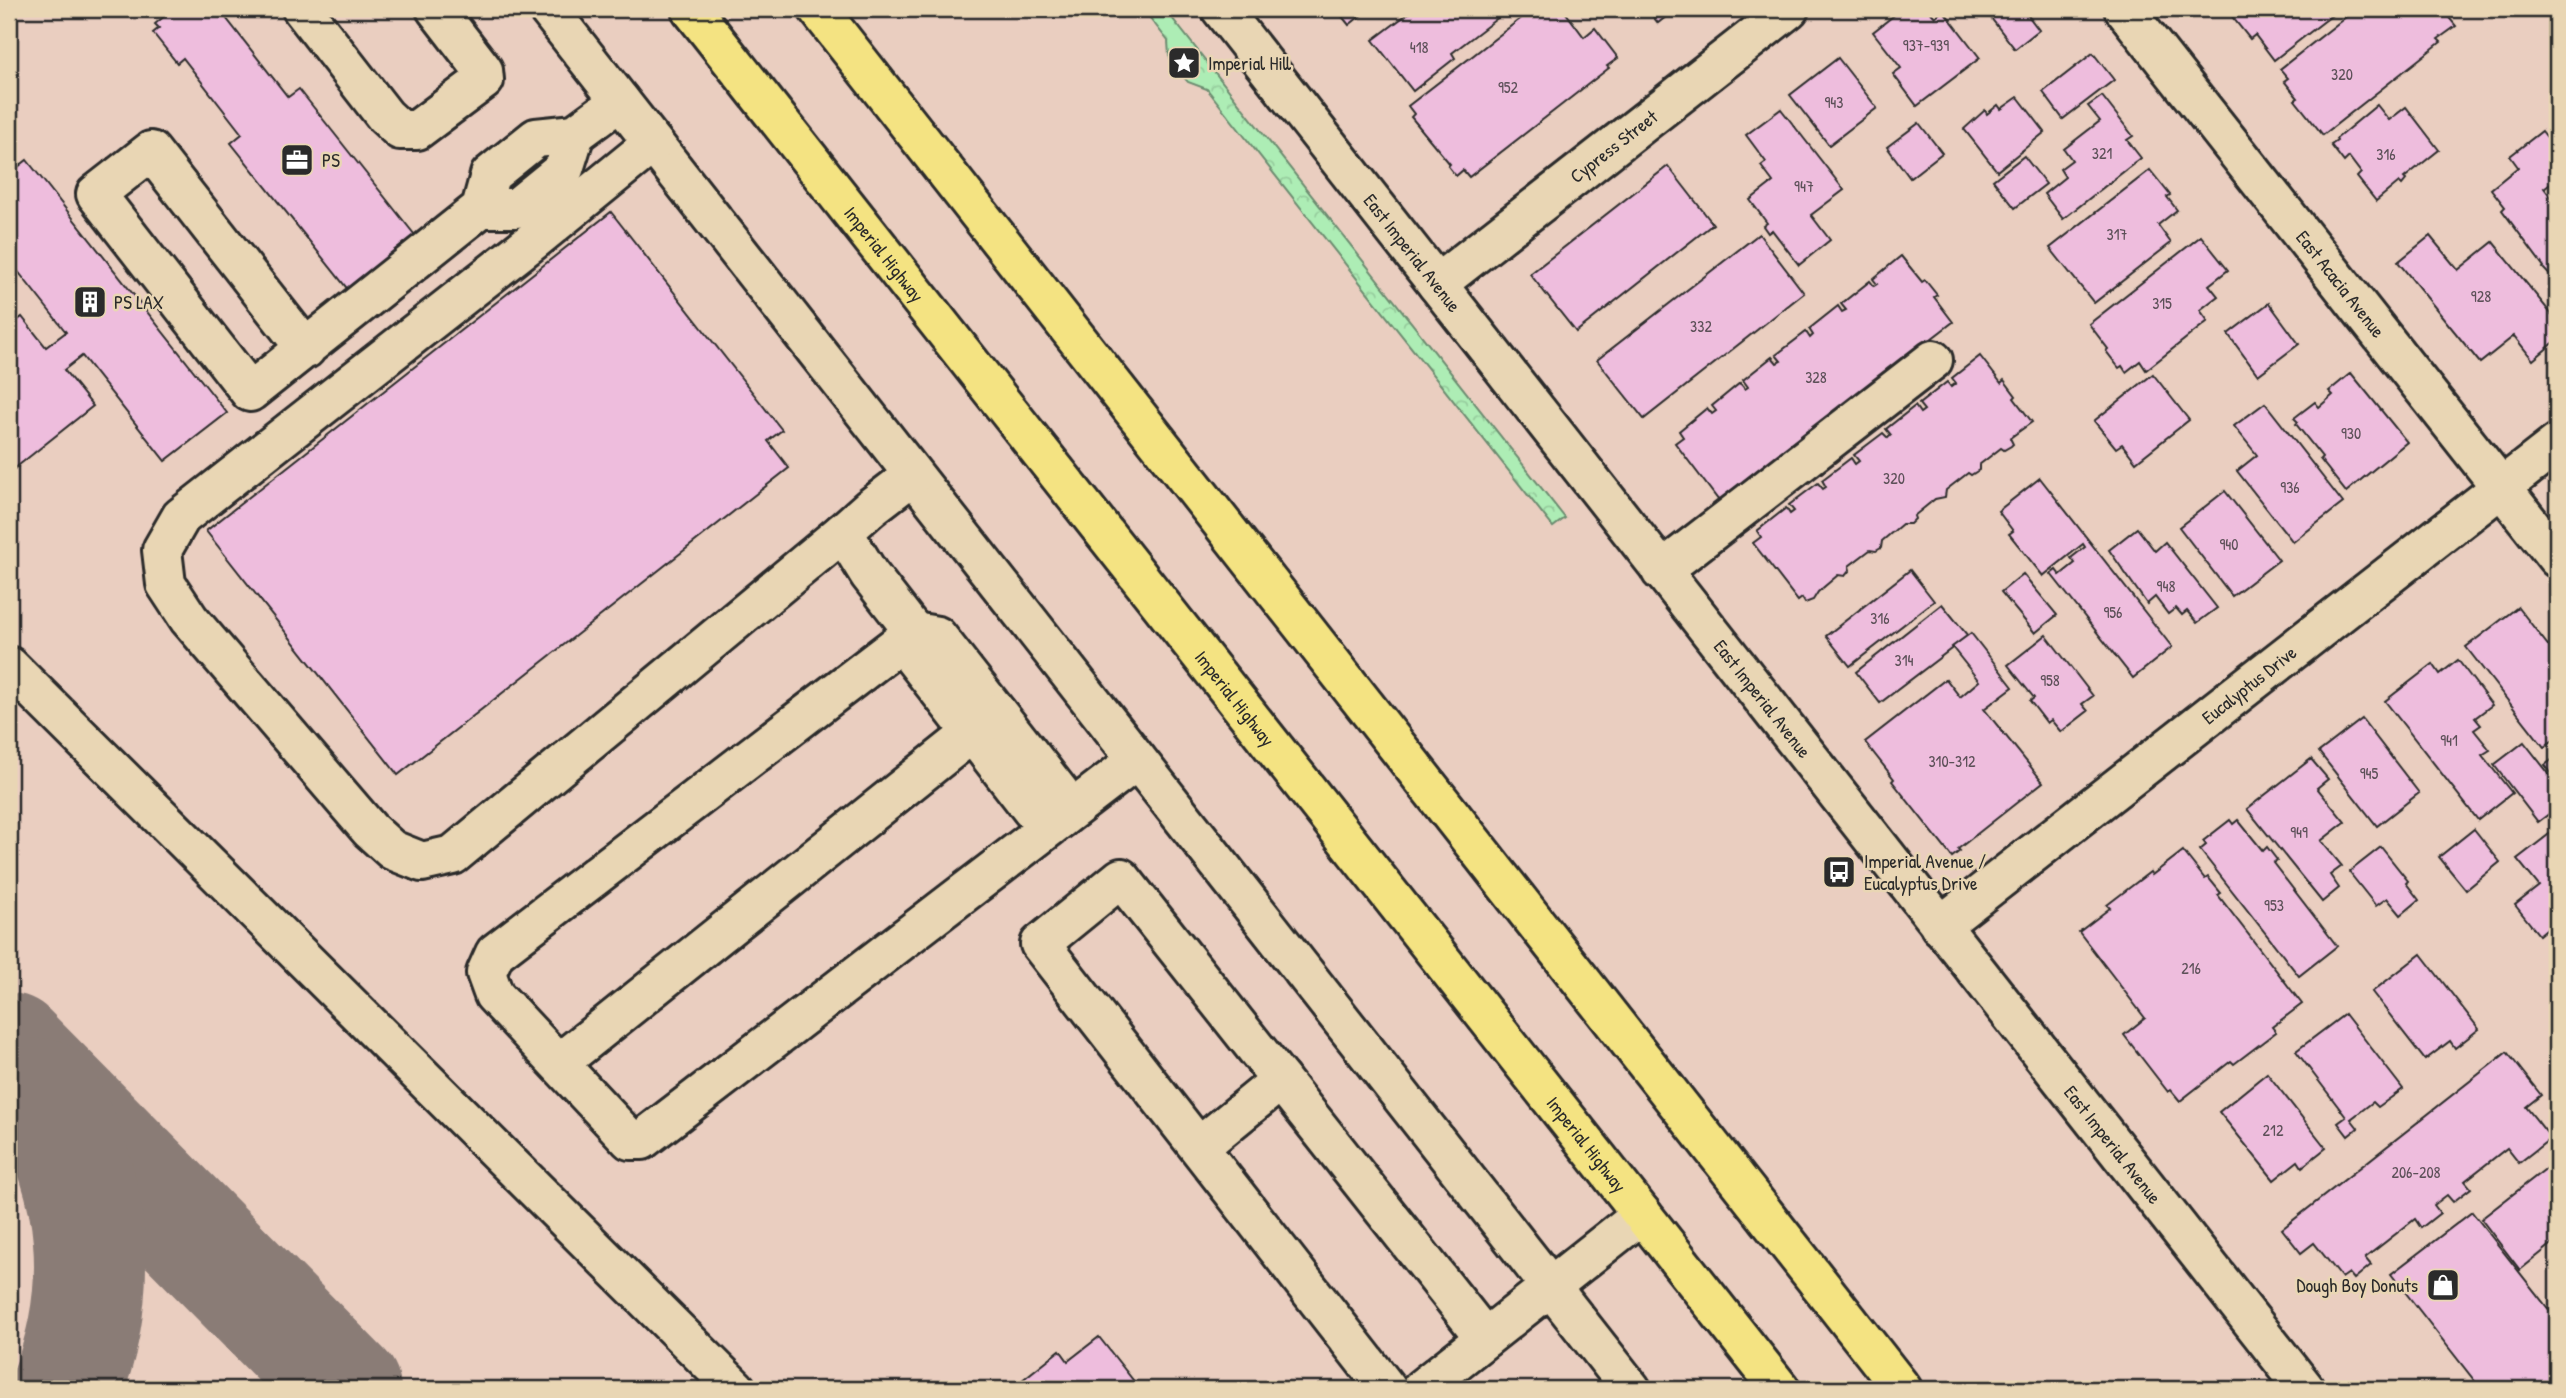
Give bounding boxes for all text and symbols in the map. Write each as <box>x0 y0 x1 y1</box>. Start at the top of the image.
house number: 937-939 <box>1903 34 1949 56</box>
house number: 418 <box>1410 36 1428 58</box>
place icon: Imperial Hill <box>1165 44 1203 82</box>
place label: Imperial Hill <box>1208 50 1292 76</box>
house number: 320 <box>2331 63 2353 85</box>
house number: 952 <box>1498 76 1519 98</box>
house number: 943 <box>1824 91 1844 113</box>
street label: Cypress Street <box>1564 103 1663 189</box>
office icon: PS <box>278 141 316 179</box>
house number: 321 <box>2092 142 2112 164</box>
house number: 316 <box>2376 143 2396 165</box>
place label: PS <box>322 147 340 173</box>
house number: 947 <box>1794 175 1814 197</box>
street label: East Imperial Avenue <box>1358 188 1467 318</box>
street label: Imperial Highway <box>838 201 930 307</box>
house number: 317 <box>2107 223 2128 245</box>
street label: East Acacia Avenue <box>2290 225 2391 343</box>
building icon: PS LAX <box>71 283 109 321</box>
house number: 928 <box>2471 285 2491 307</box>
place label: PS LAX <box>114 289 164 315</box>
house number: 315 <box>2152 292 2172 314</box>
house number: 332 <box>1690 315 1712 337</box>
house number: 328 <box>1805 366 1827 388</box>
house number: 930 <box>2341 422 2361 444</box>
house number: 320 <box>1883 467 1905 489</box>
house number: 936 <box>2280 476 2300 498</box>
house number: 940 <box>2219 533 2239 555</box>
house number: 948 <box>2157 575 2175 597</box>
house number: 956 <box>2103 601 2123 623</box>
house number: 316 <box>1870 607 1890 629</box>
street label: East Imperial Avenue <box>1708 634 1818 764</box>
street label: Eucalyptus Drive <box>2196 639 2302 730</box>
street label: Imperial Highway <box>1189 645 1281 752</box>
house number: 314 <box>1895 649 1913 671</box>
house number: 958 <box>2040 669 2060 691</box>
house number: 941 <box>2440 729 2458 751</box>
house number: 310-312 <box>1928 750 1976 772</box>
house number: 945 <box>2360 762 2379 784</box>
house number: 949 <box>2290 821 2308 843</box>
place label: Imperial Avenue / Eucalyptus Drive <box>1864 848 1986 896</box>
bus stop icon: Imperial Avenue / Eucalyptus Drive <box>1820 853 1858 891</box>
house number: 953 <box>2264 894 2284 916</box>
house number: 216 <box>2181 957 2201 979</box>
street label: East Imperial Avenue <box>2058 1080 2168 1210</box>
street label: Imperial Highway <box>1541 1091 1633 1198</box>
house number: 212 <box>2263 1119 2284 1141</box>
house number: 206-208 <box>2391 1161 2441 1183</box>
shop icon: Dough Boy Donuts <box>2424 1266 2462 1304</box>
place label: Dough Boy Donuts <box>2296 1272 2418 1298</box>

